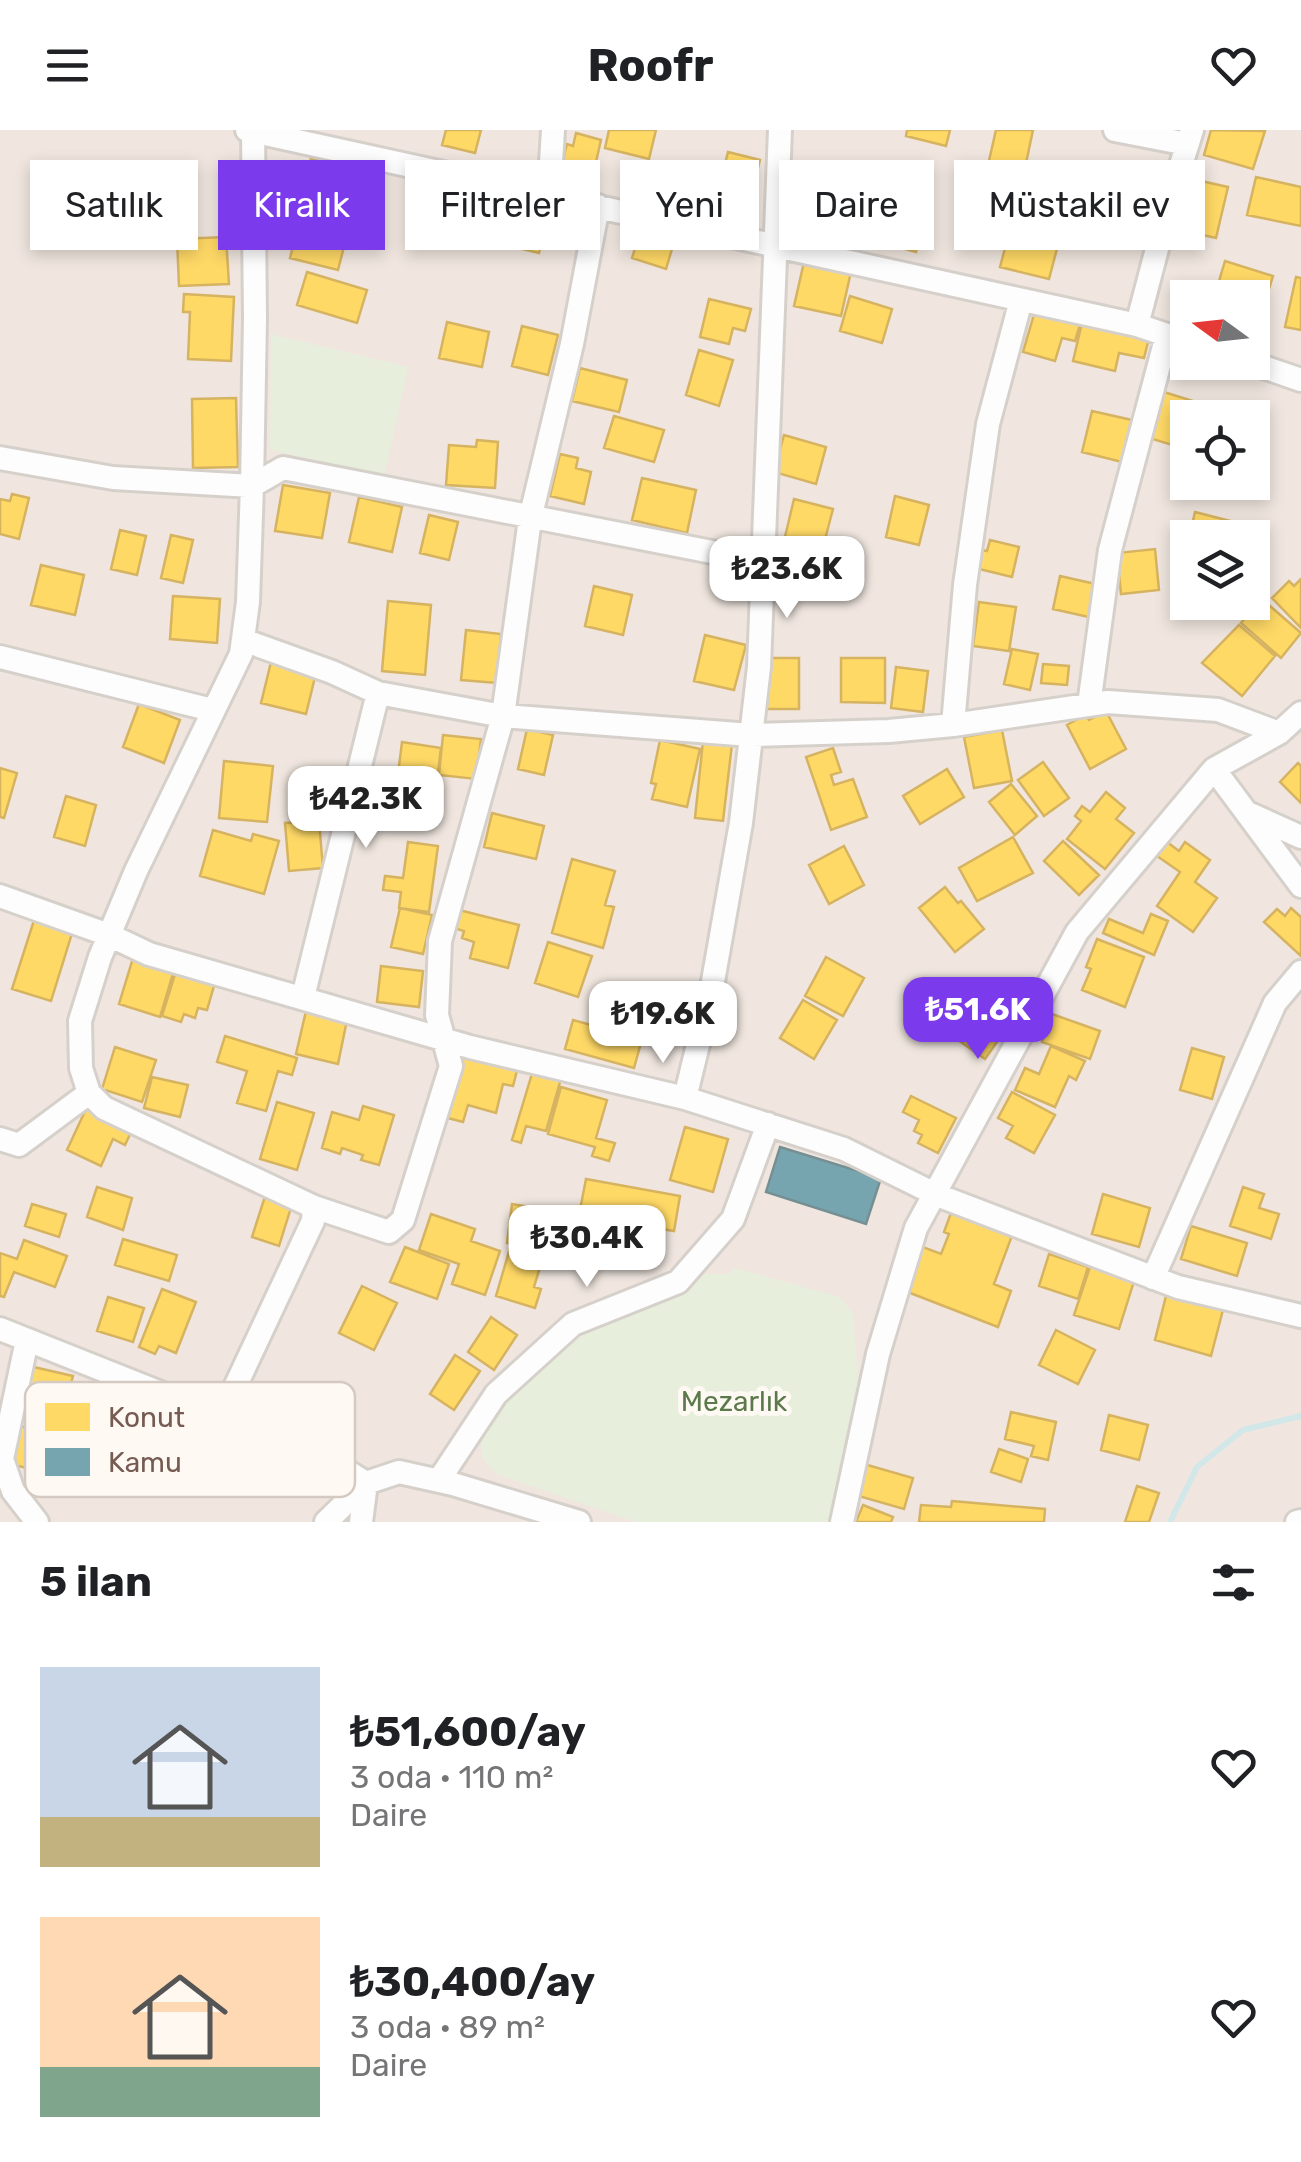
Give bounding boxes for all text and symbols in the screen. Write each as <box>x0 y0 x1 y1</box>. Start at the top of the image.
icon: menu <box>40 38 95 93</box>
icon: heart <box>1206 38 1261 93</box>
text: Roofr <box>588 39 713 92</box>
chip: Satılık <box>30 160 198 250</box>
chip: Kiralık <box>218 160 385 250</box>
chip: Filtreler <box>405 160 600 250</box>
chip: Yeni <box>620 160 759 250</box>
chip: Daire <box>779 160 934 250</box>
chip: Müstakil ev <box>954 160 1205 250</box>
north arrow <box>1170 280 1270 380</box>
map controls <box>1170 280 1270 620</box>
button: locate <box>1170 400 1270 500</box>
button: layers <box>1170 520 1270 620</box>
pin: ₺23.6K <box>706 536 868 621</box>
text: ₺23.6K <box>731 549 843 587</box>
pin: ₺42.3K <box>285 766 447 851</box>
text: ₺42.3K <box>310 779 422 817</box>
pin: ₺51.6K <box>897 977 1059 1062</box>
pin: ₺19.6K <box>582 981 744 1066</box>
text: ₺51.6K <box>925 990 1031 1028</box>
text: ₺19.6K <box>611 994 715 1032</box>
pin: ₺30.4K <box>506 1205 668 1290</box>
text: ₺30.4K <box>531 1218 643 1256</box>
legend <box>25 1382 355 1497</box>
park label: Mezarlık <box>681 1385 788 1418</box>
text: Konut <box>108 1401 185 1434</box>
text: Kamu <box>108 1446 182 1479</box>
icon: filters <box>1206 1555 1261 1610</box>
text: 5 ilan <box>40 1557 152 1607</box>
icon: home <box>120 1707 240 1827</box>
text: ₺51,600/ay <box>350 1707 586 1757</box>
icon: heart <box>1206 1740 1261 1795</box>
text: 3 oda · 110 m² <box>350 1758 553 1796</box>
text: Daire <box>350 1796 427 1834</box>
icon: home <box>120 1957 240 2077</box>
text: ₺30,400/ay <box>350 1957 595 2007</box>
icon: heart <box>1206 1990 1261 2045</box>
text: 3 oda · 89 m² <box>350 2008 545 2046</box>
text: Daire <box>350 2046 427 2084</box>

